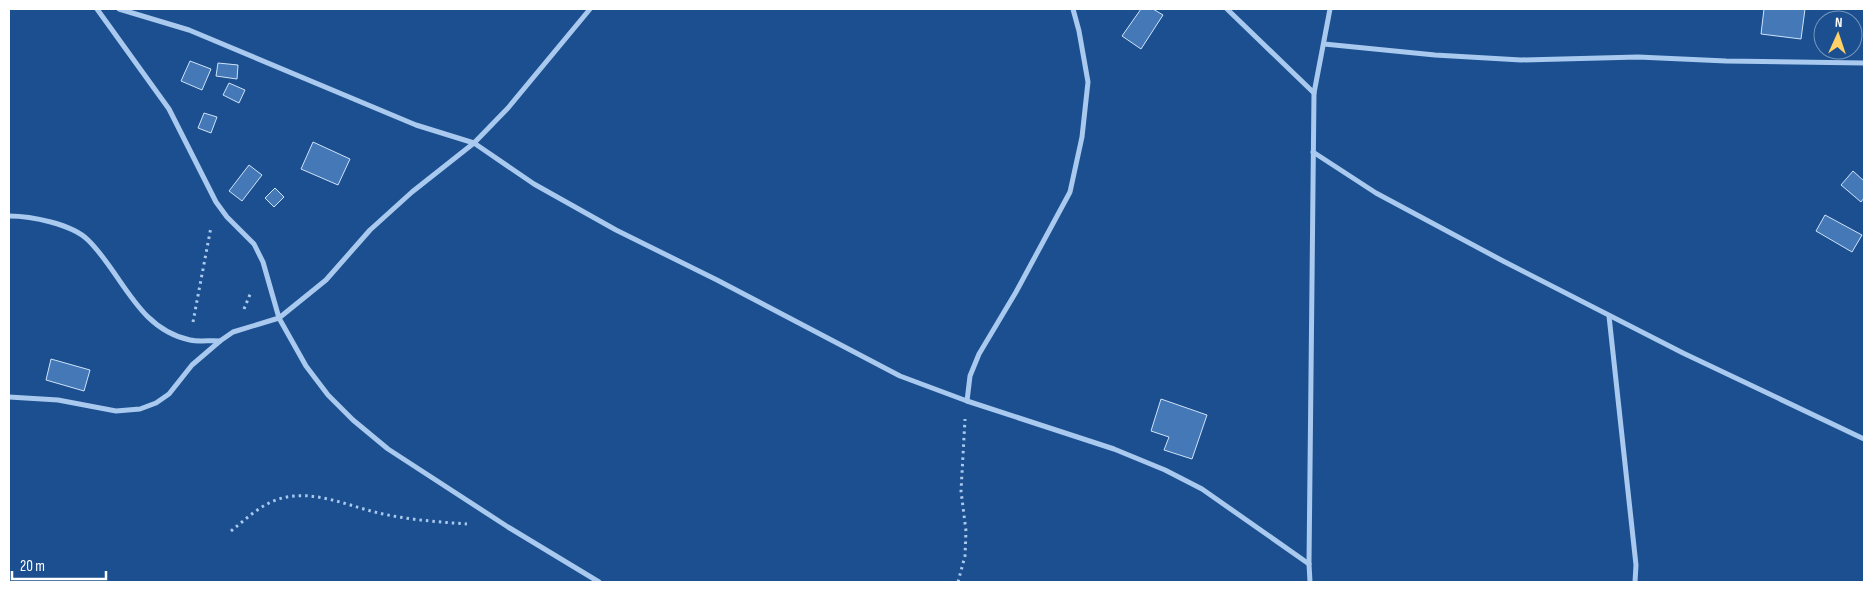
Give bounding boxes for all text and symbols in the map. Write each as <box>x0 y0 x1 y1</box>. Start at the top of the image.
north arrow <box>1813 10 1863 60</box>
text: N <box>1834 14 1843 31</box>
scale bar <box>12 548 106 580</box>
text: 20 m <box>20 557 45 576</box>

